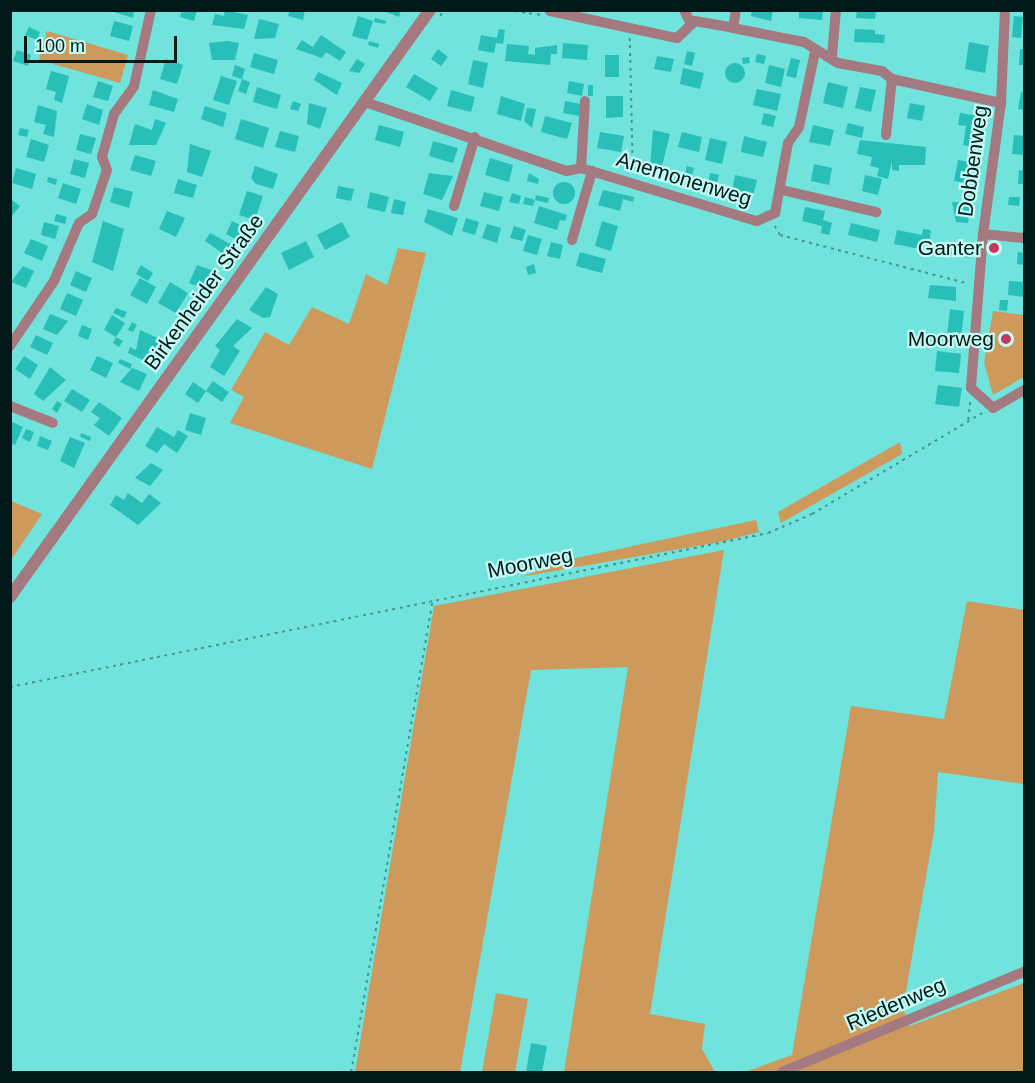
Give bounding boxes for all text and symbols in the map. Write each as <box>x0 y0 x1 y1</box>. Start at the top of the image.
scale bar <box>27 24 180 62</box>
text: 100 m <box>35 36 85 56</box>
street label: Dobbenweg <box>953 104 993 218</box>
street label: Anemonenweg <box>613 146 755 212</box>
street label: Birkenheider Straße <box>139 209 269 375</box>
place label: Ganter <box>918 235 982 261</box>
marker: Ganter <box>987 241 1001 255</box>
place label: Moorweg <box>908 326 994 352</box>
marker: Moorweg <box>999 332 1013 346</box>
street label: Moorweg <box>485 542 575 584</box>
street label: Riedenweg <box>843 972 949 1036</box>

